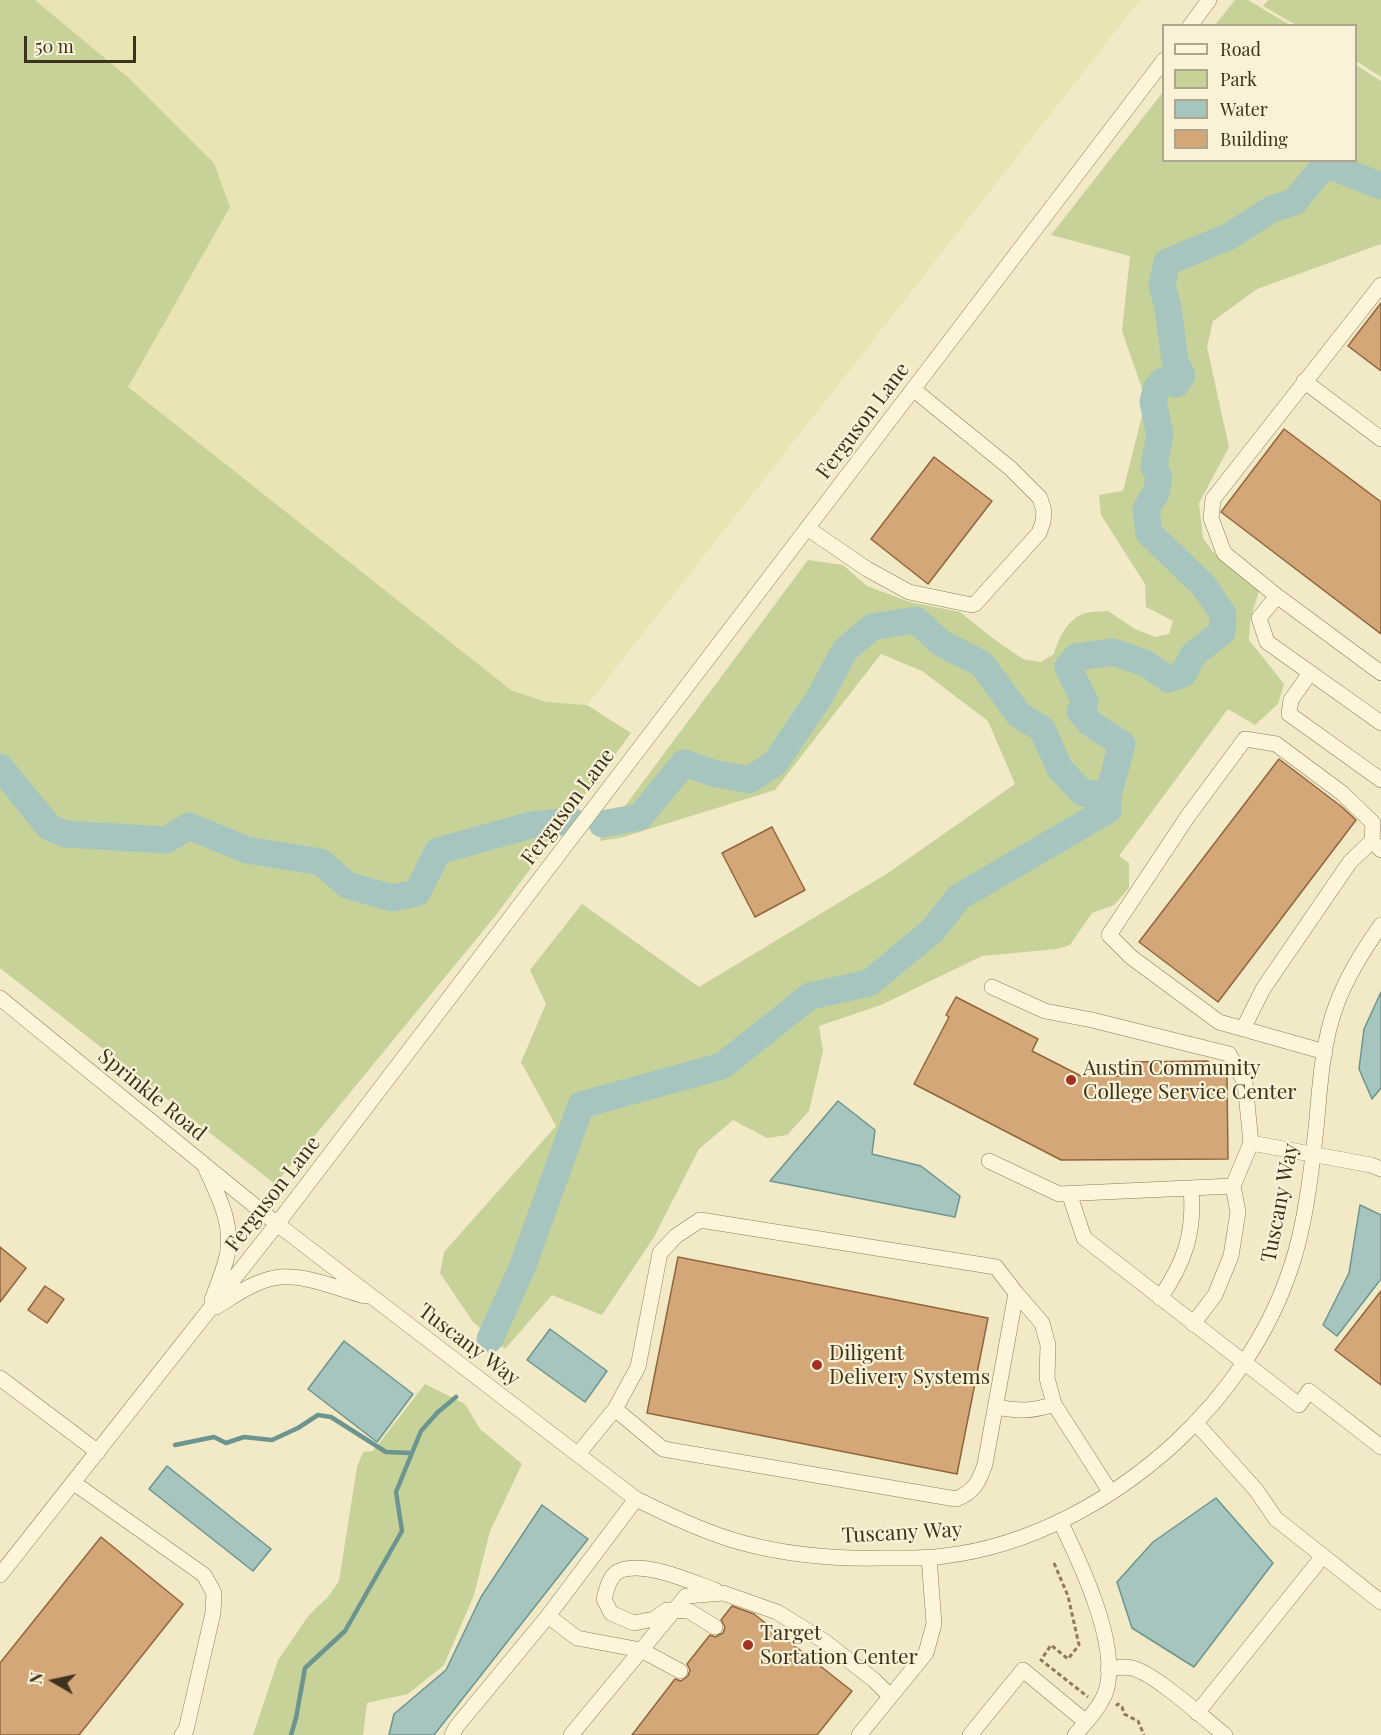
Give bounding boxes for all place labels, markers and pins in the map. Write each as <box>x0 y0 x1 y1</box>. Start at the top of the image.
place label: Austin Community College Service Center <box>1083 1055 1297 1105</box>
marker: Austin Community College Service Center <box>1064 1073 1078 1087</box>
place label: Diligent Delivery Systems <box>829 1340 990 1390</box>
marker: Diligent Delivery Systems <box>810 1358 824 1372</box>
place label: Target Sortation Center <box>760 1620 918 1670</box>
marker: Target Sortation Center <box>741 1638 755 1652</box>

